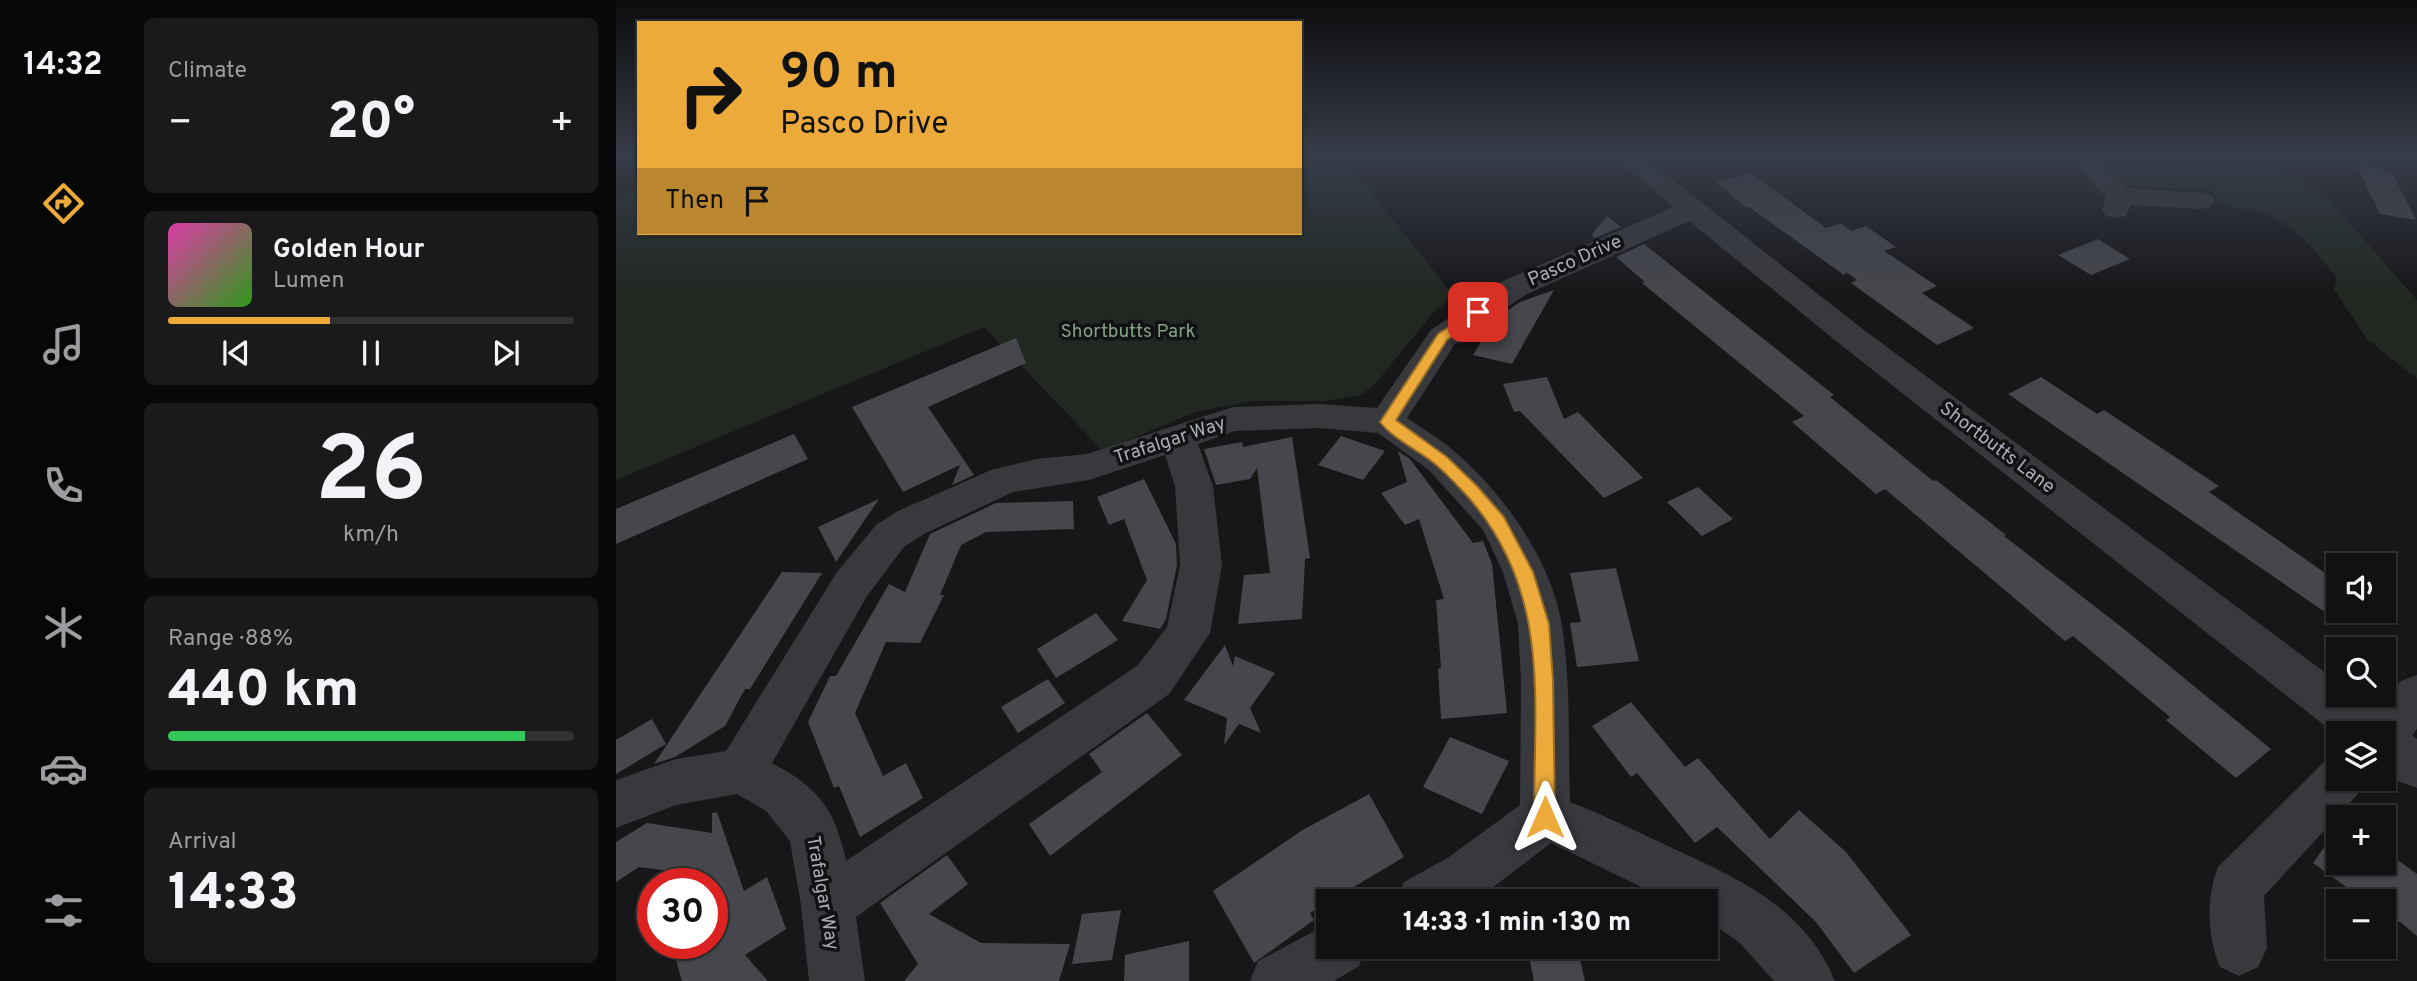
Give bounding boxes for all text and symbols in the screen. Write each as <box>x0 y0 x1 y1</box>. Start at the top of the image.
text: 90 m <box>780 44 898 106</box>
text: 14:32 <box>23 46 103 86</box>
icon: right <box>665 49 756 140</box>
text: Climate <box>168 57 247 86</box>
text: 20° <box>327 91 415 157</box>
text: − <box>168 100 193 149</box>
text: + <box>549 100 574 149</box>
text: Pasco Drive <box>780 105 948 145</box>
icon: directions <box>39 179 88 228</box>
icon: arrive <box>738 182 776 220</box>
text: Then <box>665 185 724 218</box>
street label: Pasco Drive <box>1524 230 1626 292</box>
text: Golden Hour <box>273 234 424 267</box>
text: Lumen <box>273 267 344 296</box>
pin <box>1448 282 1508 342</box>
icon: arrive <box>1459 293 1497 331</box>
icon: music <box>39 320 88 369</box>
park label: Shortbutts Park <box>1060 320 1196 344</box>
icon: previous <box>217 334 255 372</box>
icon: pause <box>352 334 390 372</box>
icon: next <box>487 334 525 372</box>
street label: Shortbutts Lane <box>1935 397 2059 499</box>
street label: Trafalgar Way <box>1111 412 1229 470</box>
text: 26 <box>315 418 427 533</box>
icon: phone <box>39 461 88 510</box>
text: km/h <box>343 521 399 550</box>
map controls <box>2326 553 2396 959</box>
button: sound <box>2326 553 2396 623</box>
icon: climate <box>39 603 88 652</box>
text: Range · 88% <box>168 625 293 654</box>
button: search <box>2326 637 2396 707</box>
text: 440 km <box>168 659 359 725</box>
button: layers <box>2326 721 2396 791</box>
icon: car <box>39 744 88 793</box>
position arrow <box>1508 780 1582 854</box>
button: + <box>2326 805 2396 875</box>
text: Arrival <box>168 828 237 857</box>
street label: Trafalgar Way <box>800 834 844 952</box>
text: 14:33 <box>168 862 299 928</box>
speed limit sign: 30 <box>637 868 728 959</box>
icon: filters <box>39 886 88 935</box>
button: − <box>2326 889 2396 959</box>
text: 14:33 · 1 min · 130 m <box>1403 907 1631 940</box>

